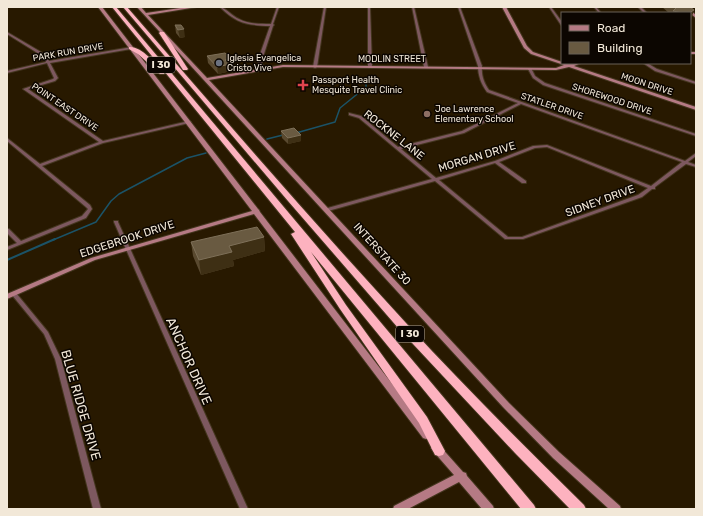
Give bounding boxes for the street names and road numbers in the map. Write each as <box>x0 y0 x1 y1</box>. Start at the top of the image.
street label: PARK RUN DRIVE <box>32 41 104 63</box>
street label: MODLIN STREET <box>358 54 426 64</box>
road number: I 30 <box>147 57 175 73</box>
street label: MOON DRIVE <box>620 71 674 97</box>
street label: POINT EAST DRIVE <box>30 81 100 133</box>
street label: SHOREWOOD DRIVE <box>571 81 653 117</box>
street label: STATLER DRIVE <box>520 91 584 121</box>
street label: ROCKNE LANE <box>361 107 427 163</box>
street label: MORGAN DRIVE <box>437 139 518 175</box>
street label: SIDNEY DRIVE <box>564 182 637 220</box>
street label: EDGEBROOK DRIVE <box>78 217 176 260</box>
street label: INTERSTATE 30 <box>351 220 413 288</box>
street label: ANCHOR DRIVE <box>163 315 215 407</box>
road number: I 30 <box>396 326 424 342</box>
street label: BLUE RIDGE DRIVE <box>58 348 104 462</box>

